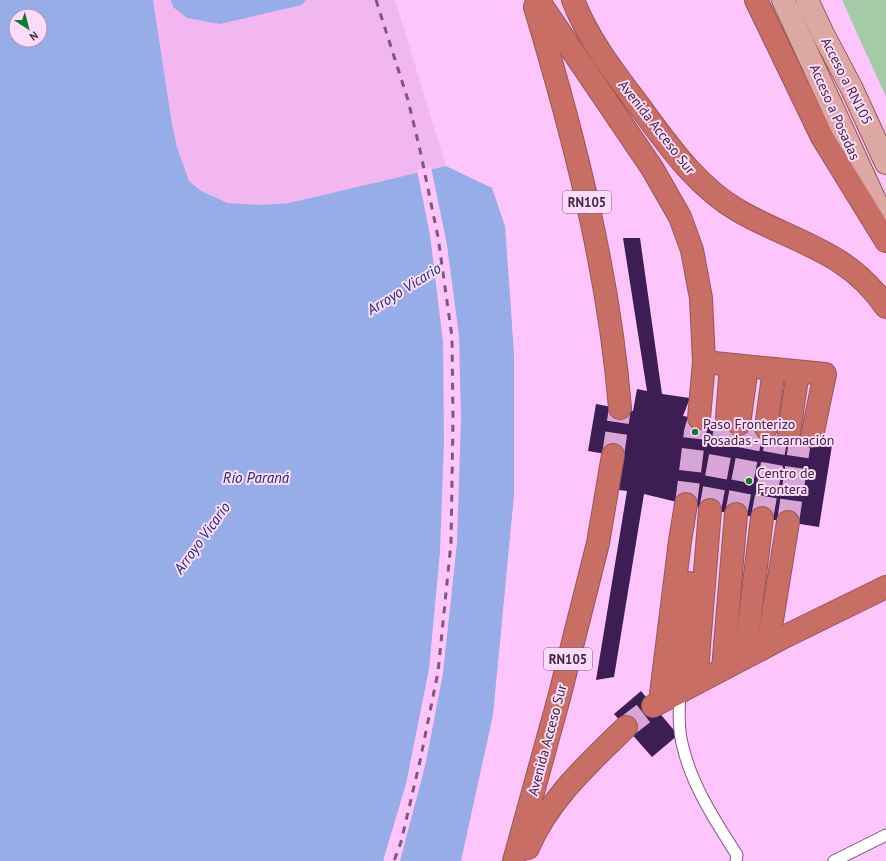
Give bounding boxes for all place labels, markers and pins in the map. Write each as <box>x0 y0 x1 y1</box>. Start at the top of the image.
place label: Paso Fronterizo Posadas - Encarnación <box>703 415 834 449</box>
marker: Paso Fronterizo Posadas - Encarnación <box>690 427 700 437</box>
place label: Centro de Frontera <box>757 464 815 498</box>
marker: Centro de Frontera <box>744 476 754 486</box>

